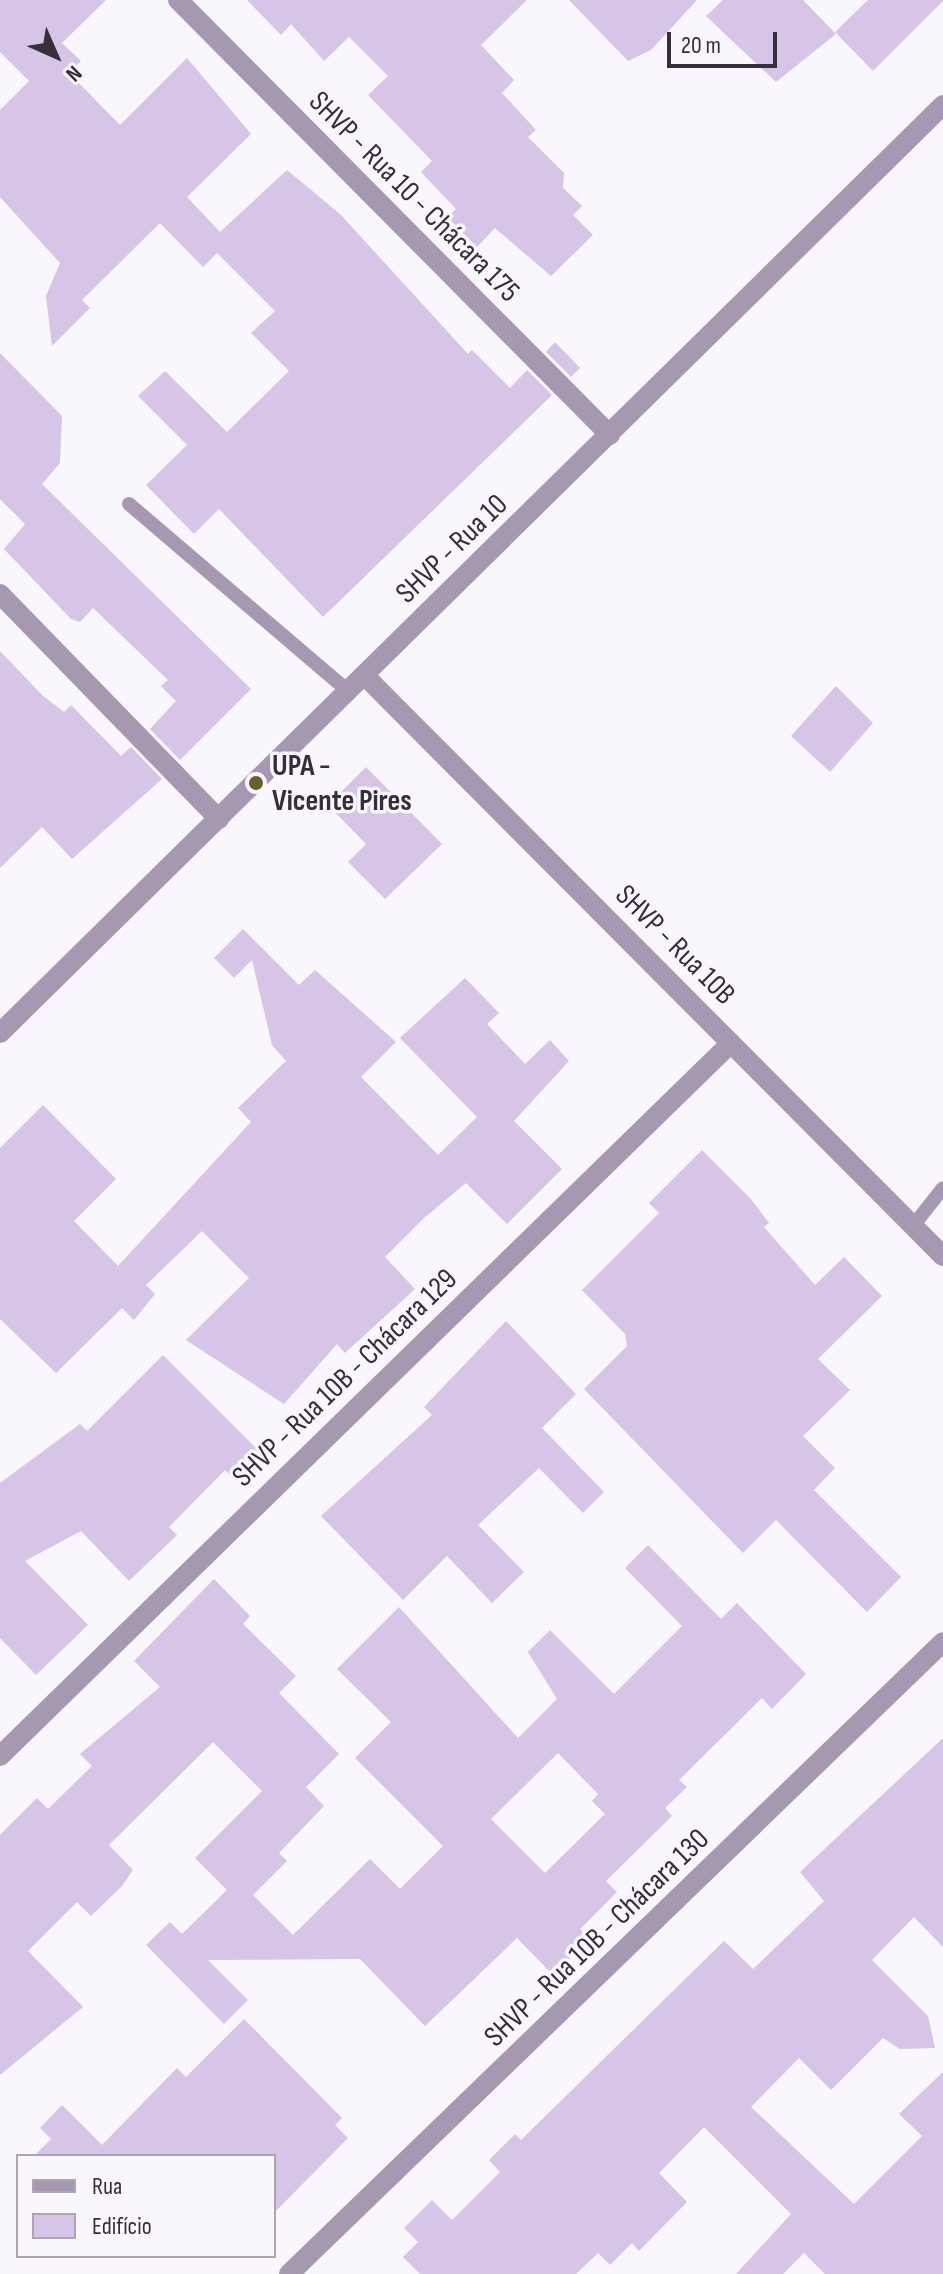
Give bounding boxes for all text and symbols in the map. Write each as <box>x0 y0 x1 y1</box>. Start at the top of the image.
north arrow <box>16 16 96 96</box>
scale bar <box>671 16 781 66</box>
text: 20 m <box>681 31 721 60</box>
text: N <box>60 60 87 87</box>
street label: SHVP - Rua 10 - Chácara 175 <box>301 84 527 310</box>
street label: SHVP - Rua 10 <box>389 487 515 611</box>
place label: UPA - Vicente Pires <box>272 748 412 818</box>
marker: UPA - Vicente Pires <box>247 774 265 792</box>
street label: SHVP - Rua 10B <box>608 878 742 1012</box>
street label: SHVP - Rua 10B - Chácara 129 <box>225 1261 465 1495</box>
street label: SHVP - Rua 10B - Chácara 130 <box>477 1821 717 2055</box>
legend <box>16 2154 276 2258</box>
text: Rua <box>92 2172 122 2201</box>
text: Edifício <box>92 2212 152 2241</box>

